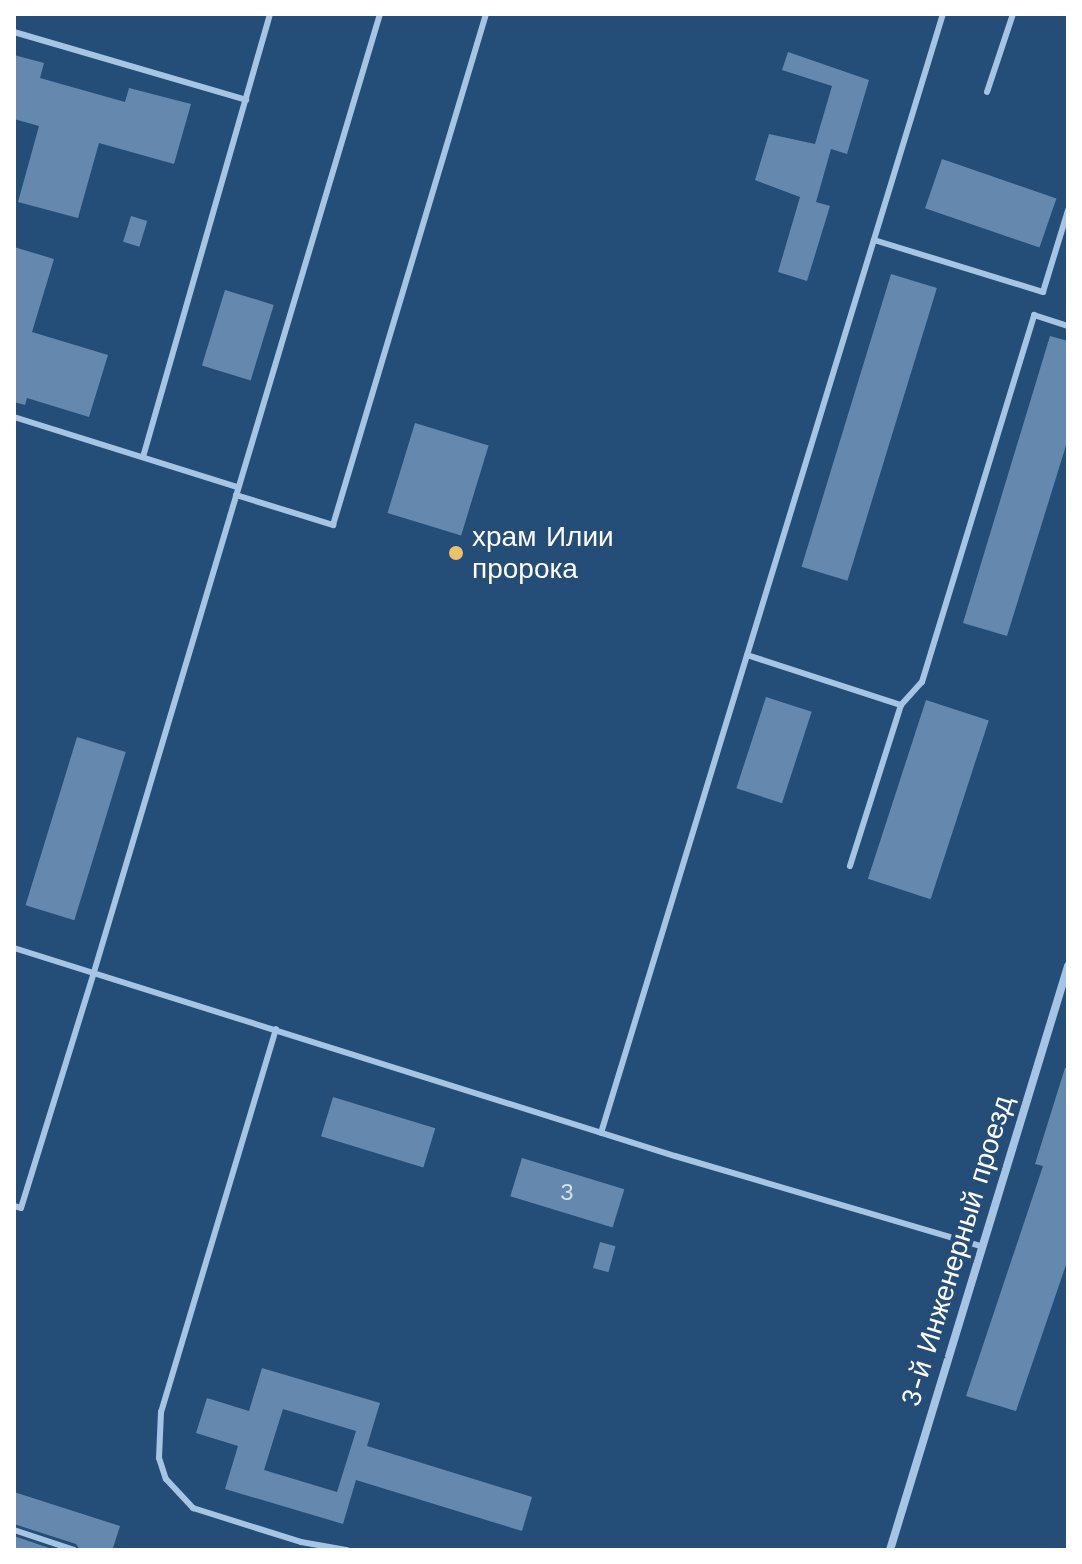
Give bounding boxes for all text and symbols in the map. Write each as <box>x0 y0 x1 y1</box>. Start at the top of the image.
place label: храм Илии пророка <box>472 520 614 586</box>
marker: храм Илии пророка <box>447 544 465 562</box>
street label: 3-й Инженерный проезд <box>894 1092 1020 1410</box>
house number: 3 <box>560 1179 574 1207</box>

